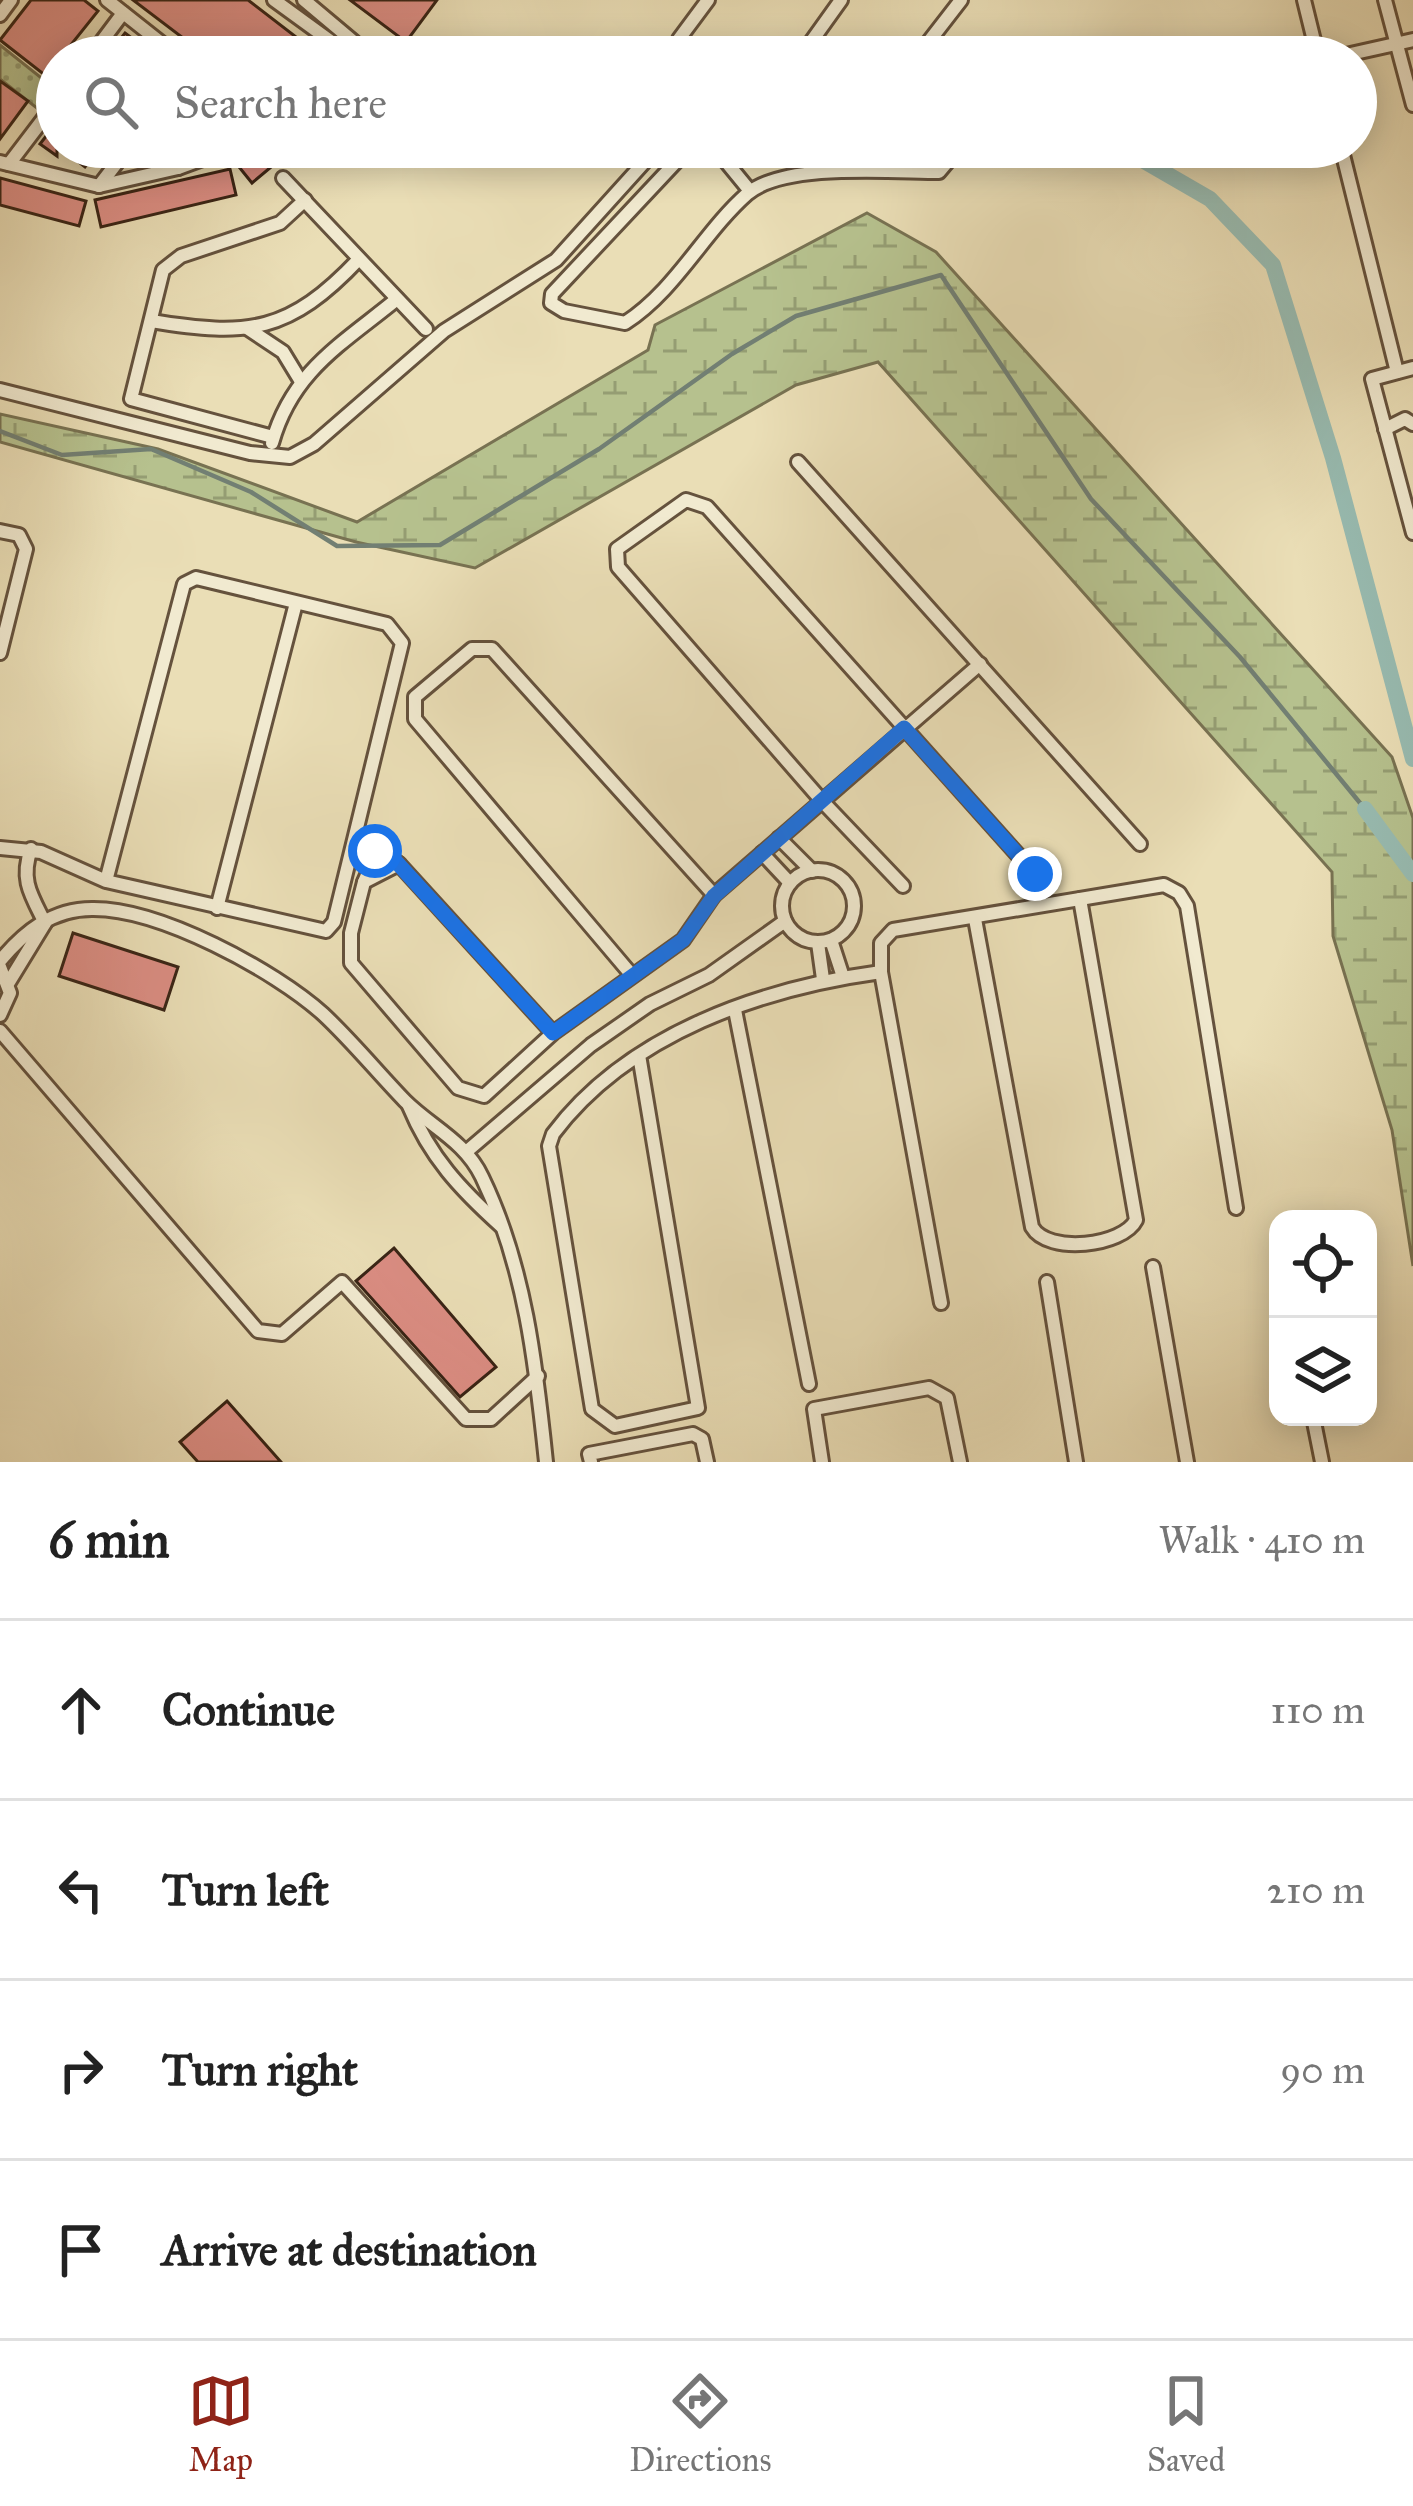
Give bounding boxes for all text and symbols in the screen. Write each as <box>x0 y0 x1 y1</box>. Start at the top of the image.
search box <box>36 36 1377 168</box>
icon: search <box>78 69 144 135</box>
text: Search here <box>174 75 387 130</box>
route start <box>348 824 402 878</box>
route end <box>1008 847 1062 901</box>
map controls <box>1269 1210 1377 1426</box>
button: locate <box>1269 1210 1377 1318</box>
button: layers <box>1269 1318 1377 1426</box>
text: 6 min <box>48 1509 170 1571</box>
text: Walk · 410 m <box>1159 1516 1365 1564</box>
icon: ahead <box>48 1677 114 1743</box>
text: Continue <box>162 1682 335 1737</box>
text: 110 m <box>1270 1686 1365 1734</box>
icon: left <box>48 1857 114 1923</box>
text: Turn left <box>162 1862 329 1917</box>
text: 210 m <box>1267 1866 1365 1914</box>
icon: right <box>48 2037 114 2103</box>
text: Turn right <box>162 2042 358 2097</box>
text: 90 m <box>1280 2046 1365 2094</box>
icon: arrive <box>48 2217 114 2283</box>
text: Arrive at destination <box>162 2222 537 2277</box>
tab: Map <box>188 2368 254 2480</box>
tab: Directions <box>629 2368 771 2480</box>
tab: Saved <box>1147 2368 1225 2480</box>

